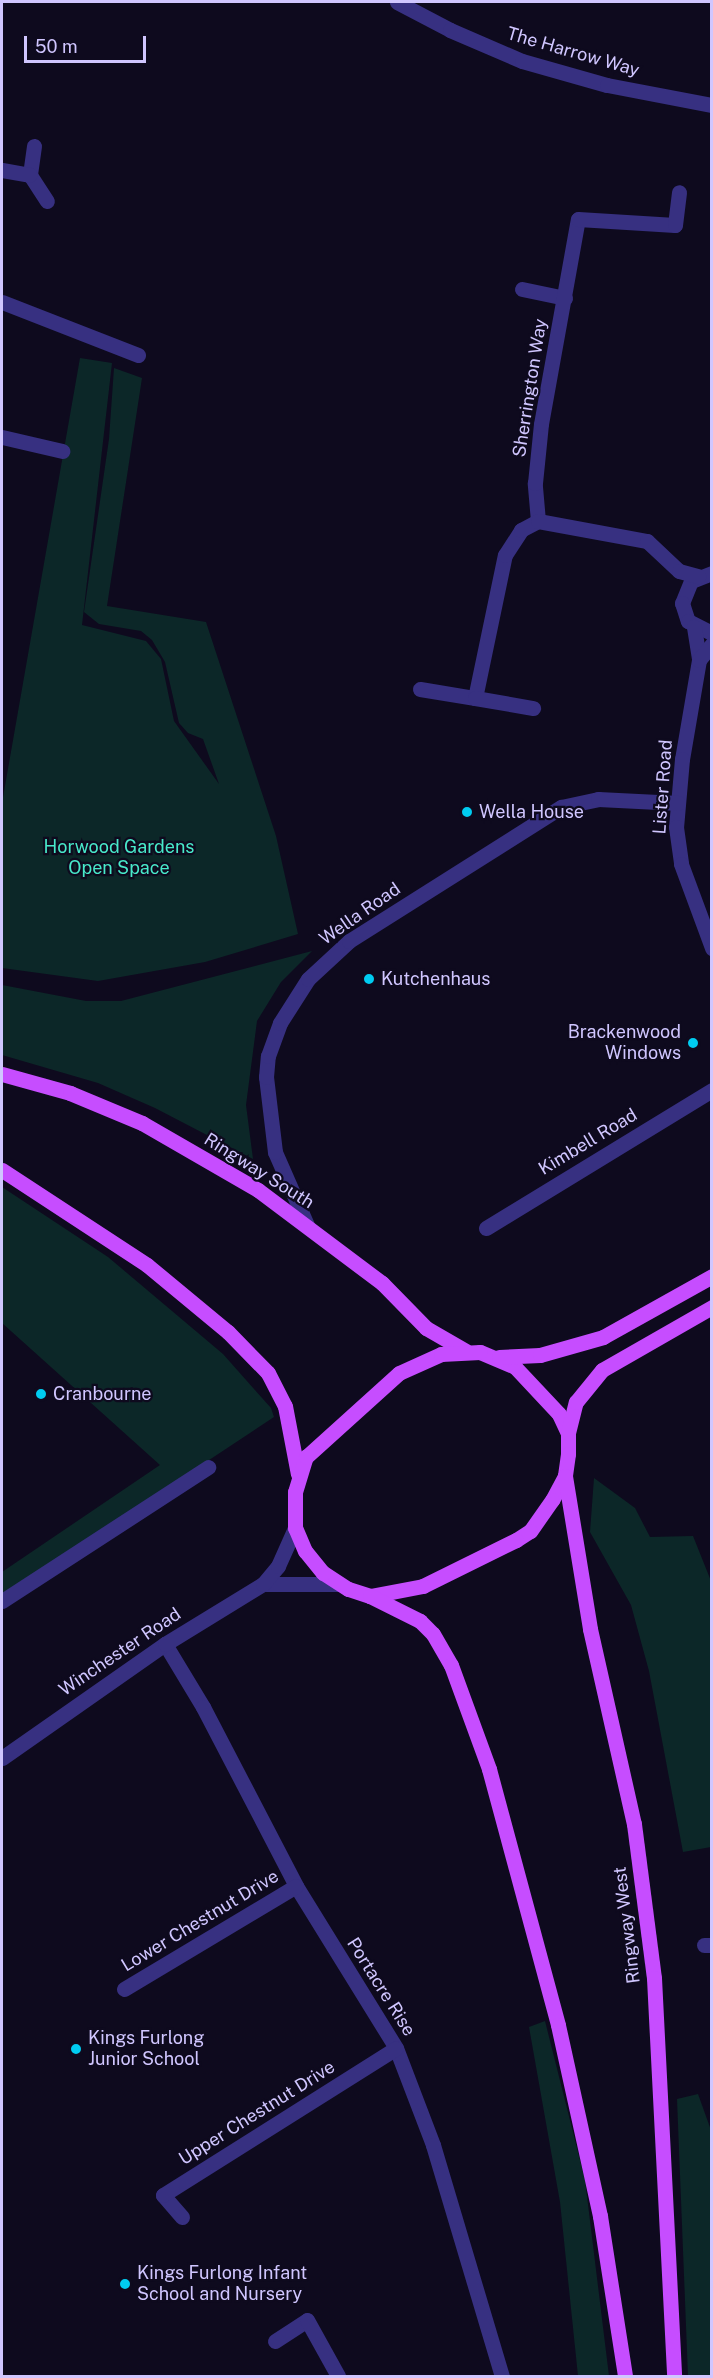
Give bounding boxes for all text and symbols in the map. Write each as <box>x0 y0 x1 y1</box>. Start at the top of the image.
street label: The Harrow Way <box>504 23 642 81</box>
scale bar <box>27 24 148 62</box>
text: 50 m <box>35 36 78 57</box>
street label: Sherrington Way <box>508 317 552 459</box>
street label: Lister Road <box>649 739 677 835</box>
place label: Wella House <box>479 801 584 823</box>
marker: Wella House <box>460 805 474 819</box>
park label: Horwood Gardens Open Space <box>44 837 194 880</box>
street label: Wella Road <box>315 878 405 950</box>
place label: Kutchenhaus <box>381 968 490 990</box>
marker: Kutchenhaus <box>362 972 376 986</box>
place label: Brackenwood Windows <box>568 1022 681 1064</box>
marker: Brackenwood Windows <box>686 1036 700 1050</box>
street label: Kimbell Road <box>535 1104 641 1180</box>
street label: Ringway South <box>200 1129 318 1213</box>
place label: Cranbourne <box>53 1383 152 1405</box>
marker: Cranbourne <box>34 1387 48 1401</box>
street label: Winchester Road <box>55 1603 185 1701</box>
street label: Lower Chestnut Drive <box>117 1865 283 1977</box>
street label: Ringway West <box>609 1865 645 1985</box>
street label: Portacre Rise <box>342 1934 420 2040</box>
place label: Kings Furlong Junior School <box>88 2028 204 2070</box>
marker: Kings Furlong Junior School <box>69 2042 83 2056</box>
street label: Upper Chestnut Drive <box>175 2056 339 2170</box>
place label: Kings Furlong Infant School and Nursery <box>137 2263 307 2306</box>
marker: Kings Furlong Infant School and Nursery <box>118 2277 132 2291</box>

